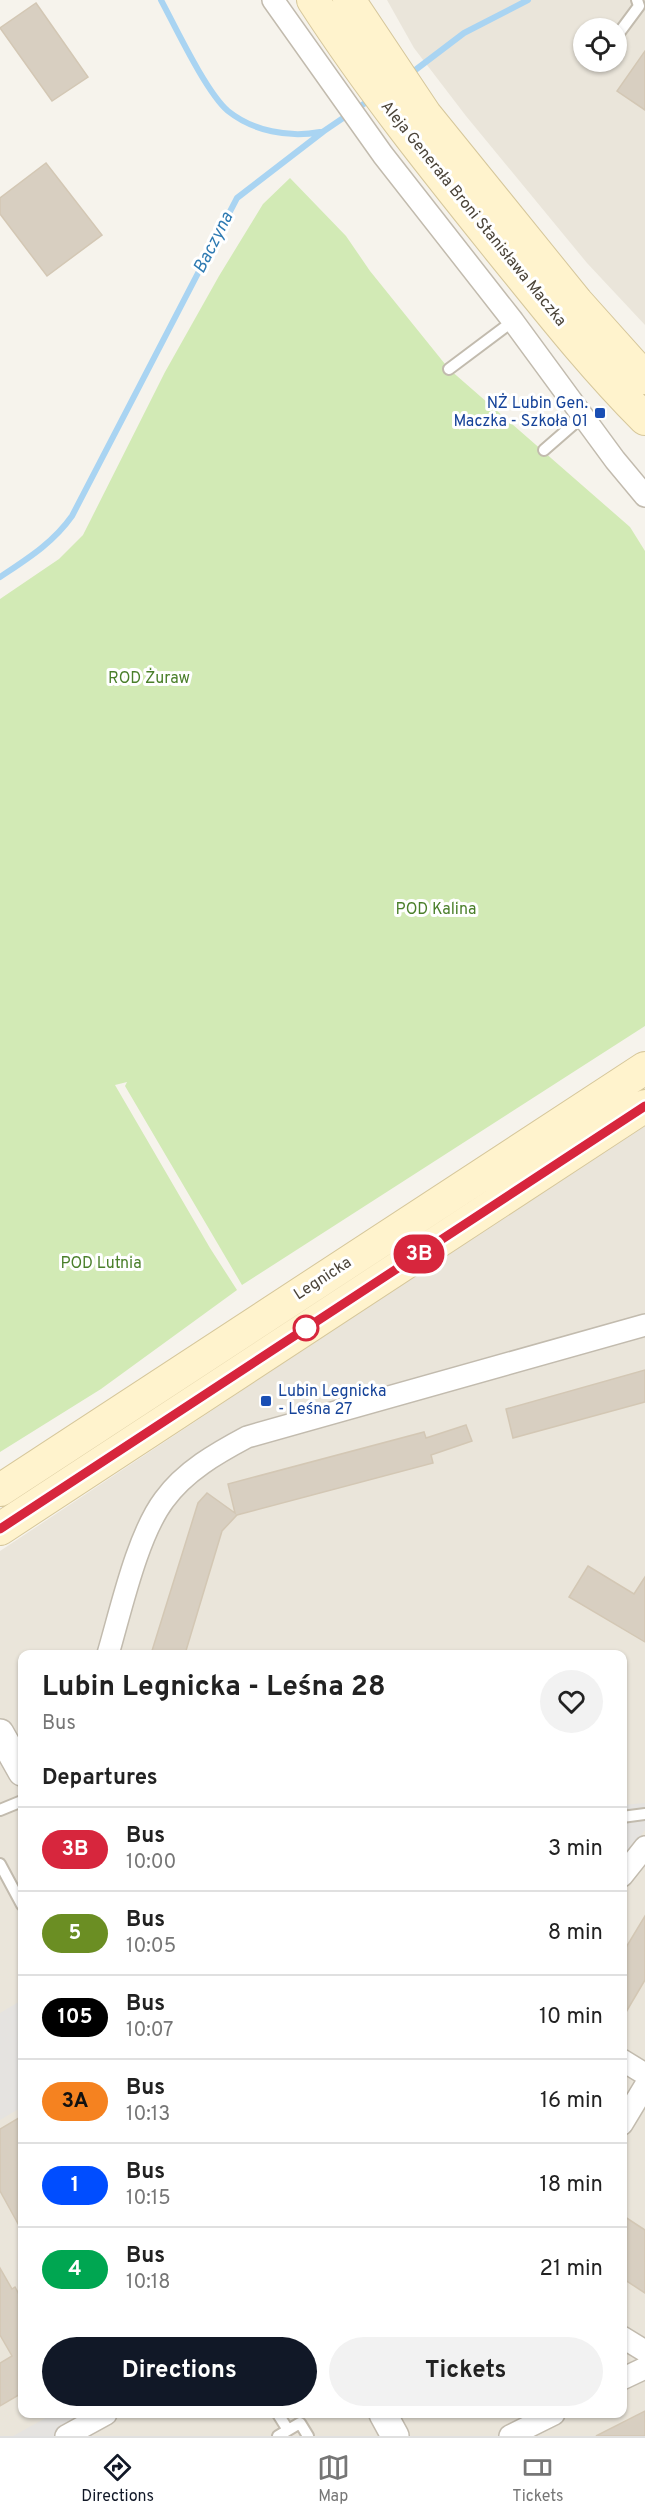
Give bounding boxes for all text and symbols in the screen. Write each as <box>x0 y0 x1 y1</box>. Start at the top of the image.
map controls <box>573 18 627 72</box>
button: locate <box>573 18 627 72</box>
street label: Aleja Generała Broni Stanisława Maczka <box>376 97 570 331</box>
water label: Baczyna <box>189 208 240 278</box>
place label: NŻ Lubin Gen. Maczka - Szkoła 01 <box>453 393 588 432</box>
marker: NŻ Lubin Gen. Maczka - Szkoła 01 <box>593 406 607 420</box>
park label: ROD Żuraw <box>108 668 190 689</box>
park label: POD Kalina <box>396 900 476 920</box>
line badge: 3B <box>392 1234 446 1274</box>
text: 3B <box>406 1241 433 1268</box>
street label: Legnicka <box>290 1253 356 1305</box>
park label: POD Lutnia <box>60 1254 142 1274</box>
unlabelled marker <box>293 1315 319 1341</box>
place label: Lubin Legnicka - Leśna 27 <box>278 1382 386 1420</box>
marker: Lubin Legnicka - Leśna 27 <box>259 1394 273 1408</box>
text: Lubin Legnicka - Leśna 28 <box>42 1670 386 1706</box>
button: heart <box>540 1670 603 1733</box>
text: Bus <box>42 1711 76 1737</box>
text: Departures <box>42 1765 158 1792</box>
text: Bus <box>126 1823 165 1850</box>
text: 3B <box>62 1836 89 1863</box>
text: 3 min <box>548 1836 603 1863</box>
text: 10:00 <box>126 1850 176 1876</box>
text: Bus <box>126 1907 165 1934</box>
text: 5 <box>69 1920 81 1947</box>
text: 8 min <box>548 1920 603 1947</box>
text: 10:05 <box>126 1934 176 1960</box>
text: Bus <box>126 1991 165 2018</box>
text: 105 <box>57 2004 93 2031</box>
text: 10 min <box>539 2004 603 2031</box>
text: 10:07 <box>126 2018 173 2044</box>
text: Bus <box>126 2075 165 2102</box>
text: 3A <box>61 2088 89 2115</box>
text: 16 min <box>540 2088 603 2115</box>
text: 10:13 <box>126 2102 170 2128</box>
text: Bus <box>126 2159 165 2186</box>
text: 1 <box>71 2172 79 2199</box>
text: 18 min <box>540 2172 603 2199</box>
text: 10:15 <box>126 2186 171 2212</box>
text: Bus <box>126 2243 165 2270</box>
text: 4 <box>68 2256 82 2283</box>
text: 21 min <box>540 2256 603 2283</box>
text: 10:18 <box>126 2270 170 2296</box>
button: Directions <box>42 2337 317 2406</box>
button: Tickets <box>329 2337 603 2406</box>
tab: Directions <box>81 2451 154 2507</box>
tab: Map <box>317 2451 350 2507</box>
tab: Tickets <box>512 2451 564 2507</box>

